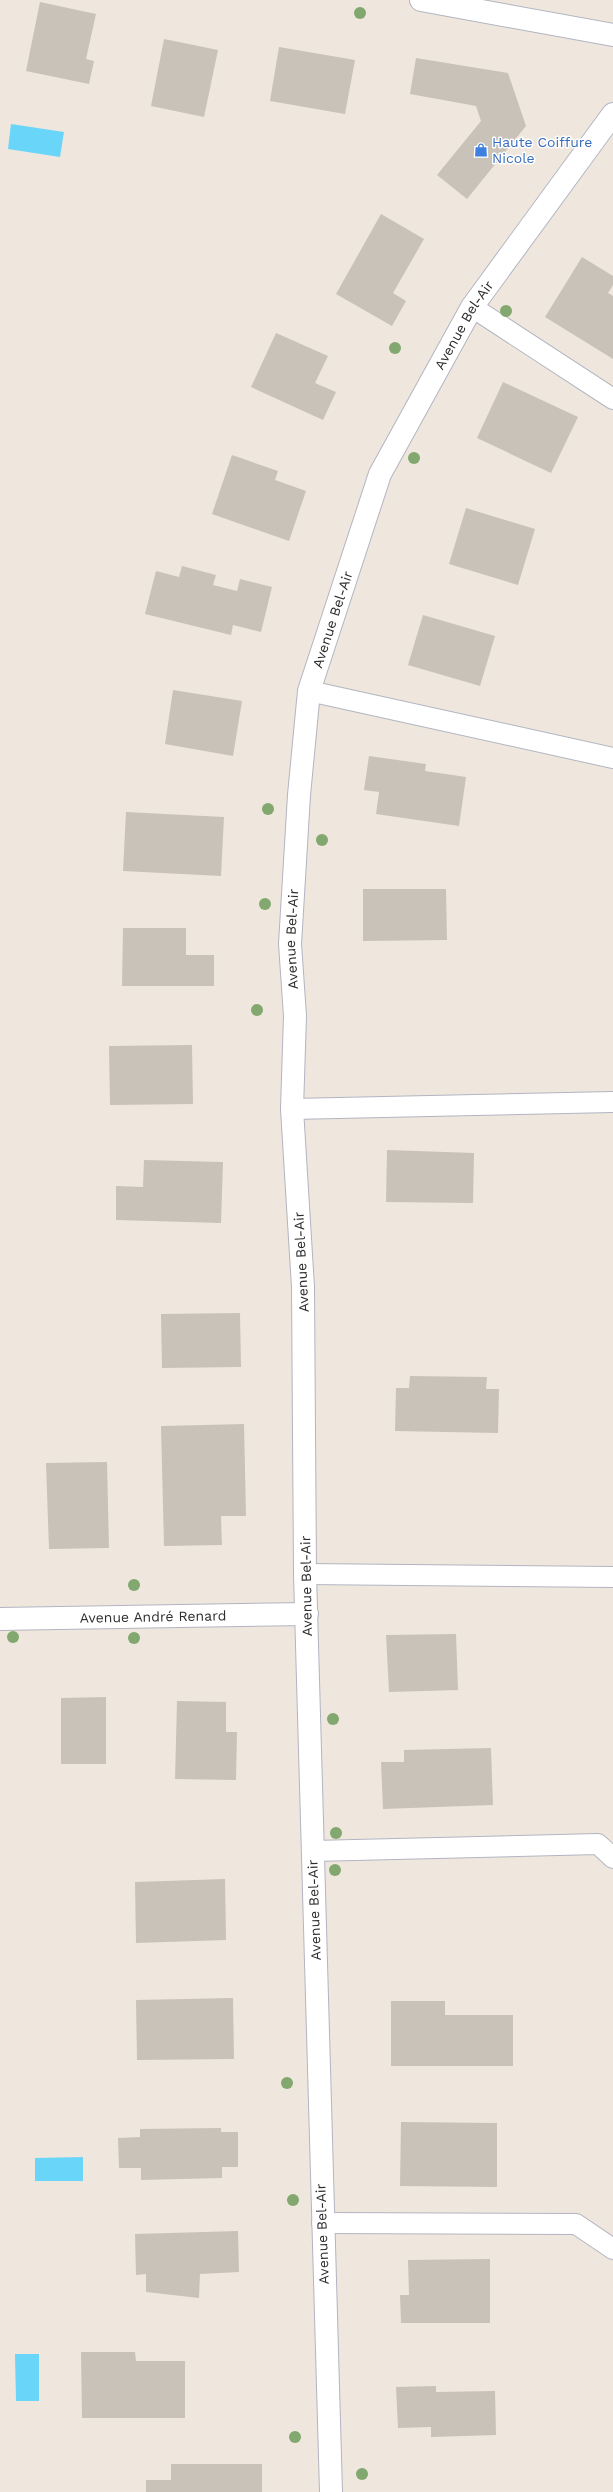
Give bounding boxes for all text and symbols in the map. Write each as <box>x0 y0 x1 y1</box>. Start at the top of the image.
place label: Haute Coiffure Nicole <box>492 134 592 166</box>
shop icon: Haute Coiffure Nicole <box>473 142 489 158</box>
street label: Avenue Bel-Air <box>431 277 497 372</box>
street label: Avenue Bel-Air <box>309 569 356 670</box>
street label: Avenue Bel-Air <box>282 888 301 990</box>
street label: Avenue Bel-Air <box>290 1211 312 1313</box>
street label: Avenue Bel-Air <box>297 1535 315 1636</box>
street label: Avenue André Renard <box>79 1607 227 1626</box>
street label: Avenue Bel-Air <box>304 1859 324 1961</box>
street label: Avenue Bel-Air <box>312 2183 332 2285</box>

